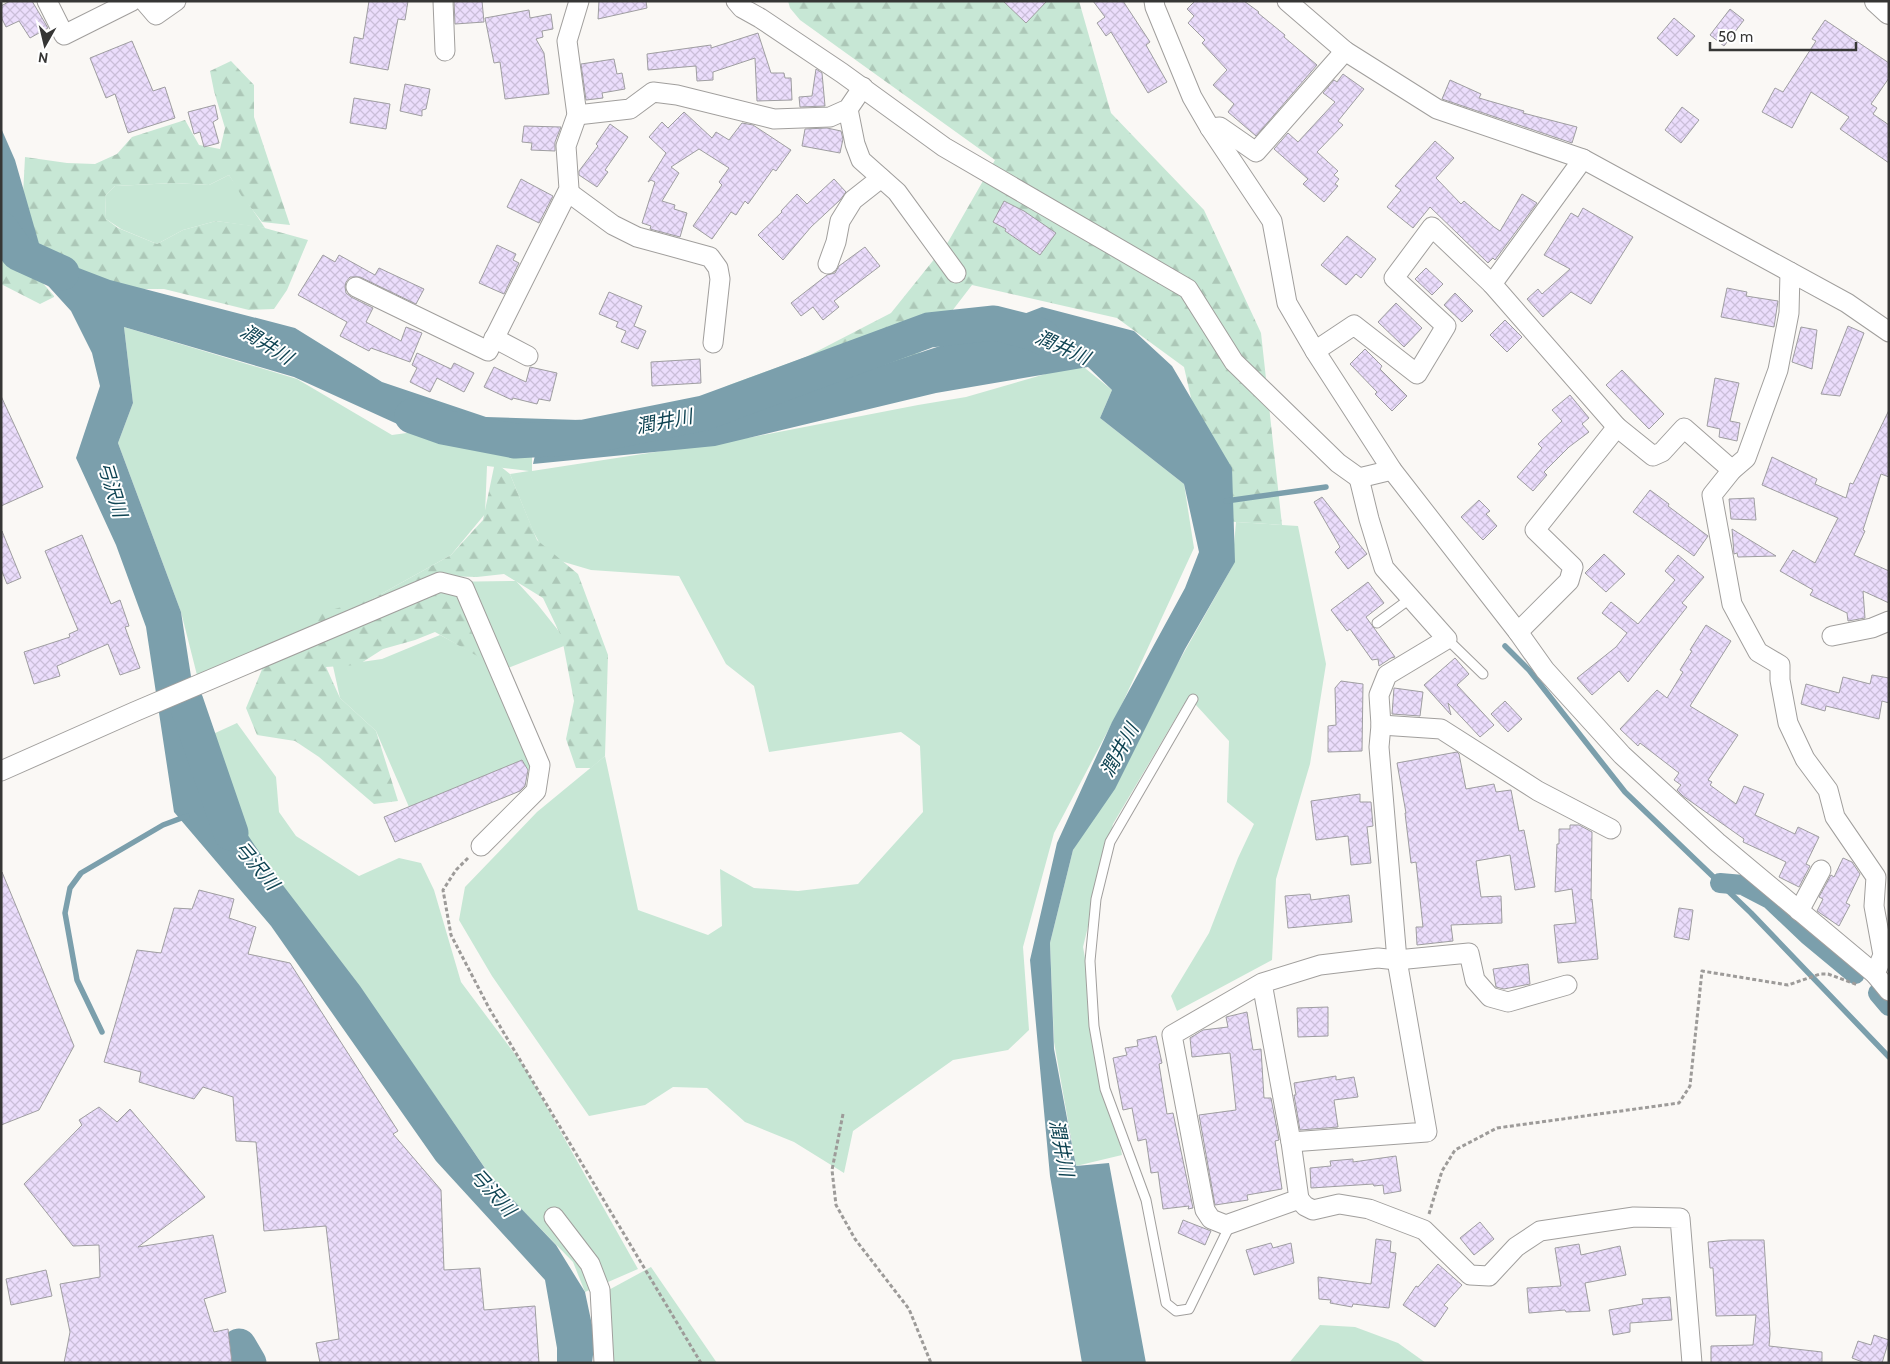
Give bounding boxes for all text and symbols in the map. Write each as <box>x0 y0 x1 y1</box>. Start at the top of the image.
north arrow <box>20 20 70 70</box>
scale bar <box>1710 20 1856 52</box>
text: 50 m <box>1718 28 1753 46</box>
text: N <box>37 48 49 67</box>
water label: 潤井川 <box>236 320 299 370</box>
water label: 潤井川 <box>1032 325 1095 370</box>
water label: 潤井川 <box>634 404 696 438</box>
water label: 弓沢川 <box>93 459 132 522</box>
water label: 潤井川 <box>1096 718 1144 781</box>
water label: 弓沢川 <box>229 836 285 896</box>
water label: 潤井川 <box>1045 1118 1079 1180</box>
water label: 弓沢川 <box>465 1163 522 1223</box>

